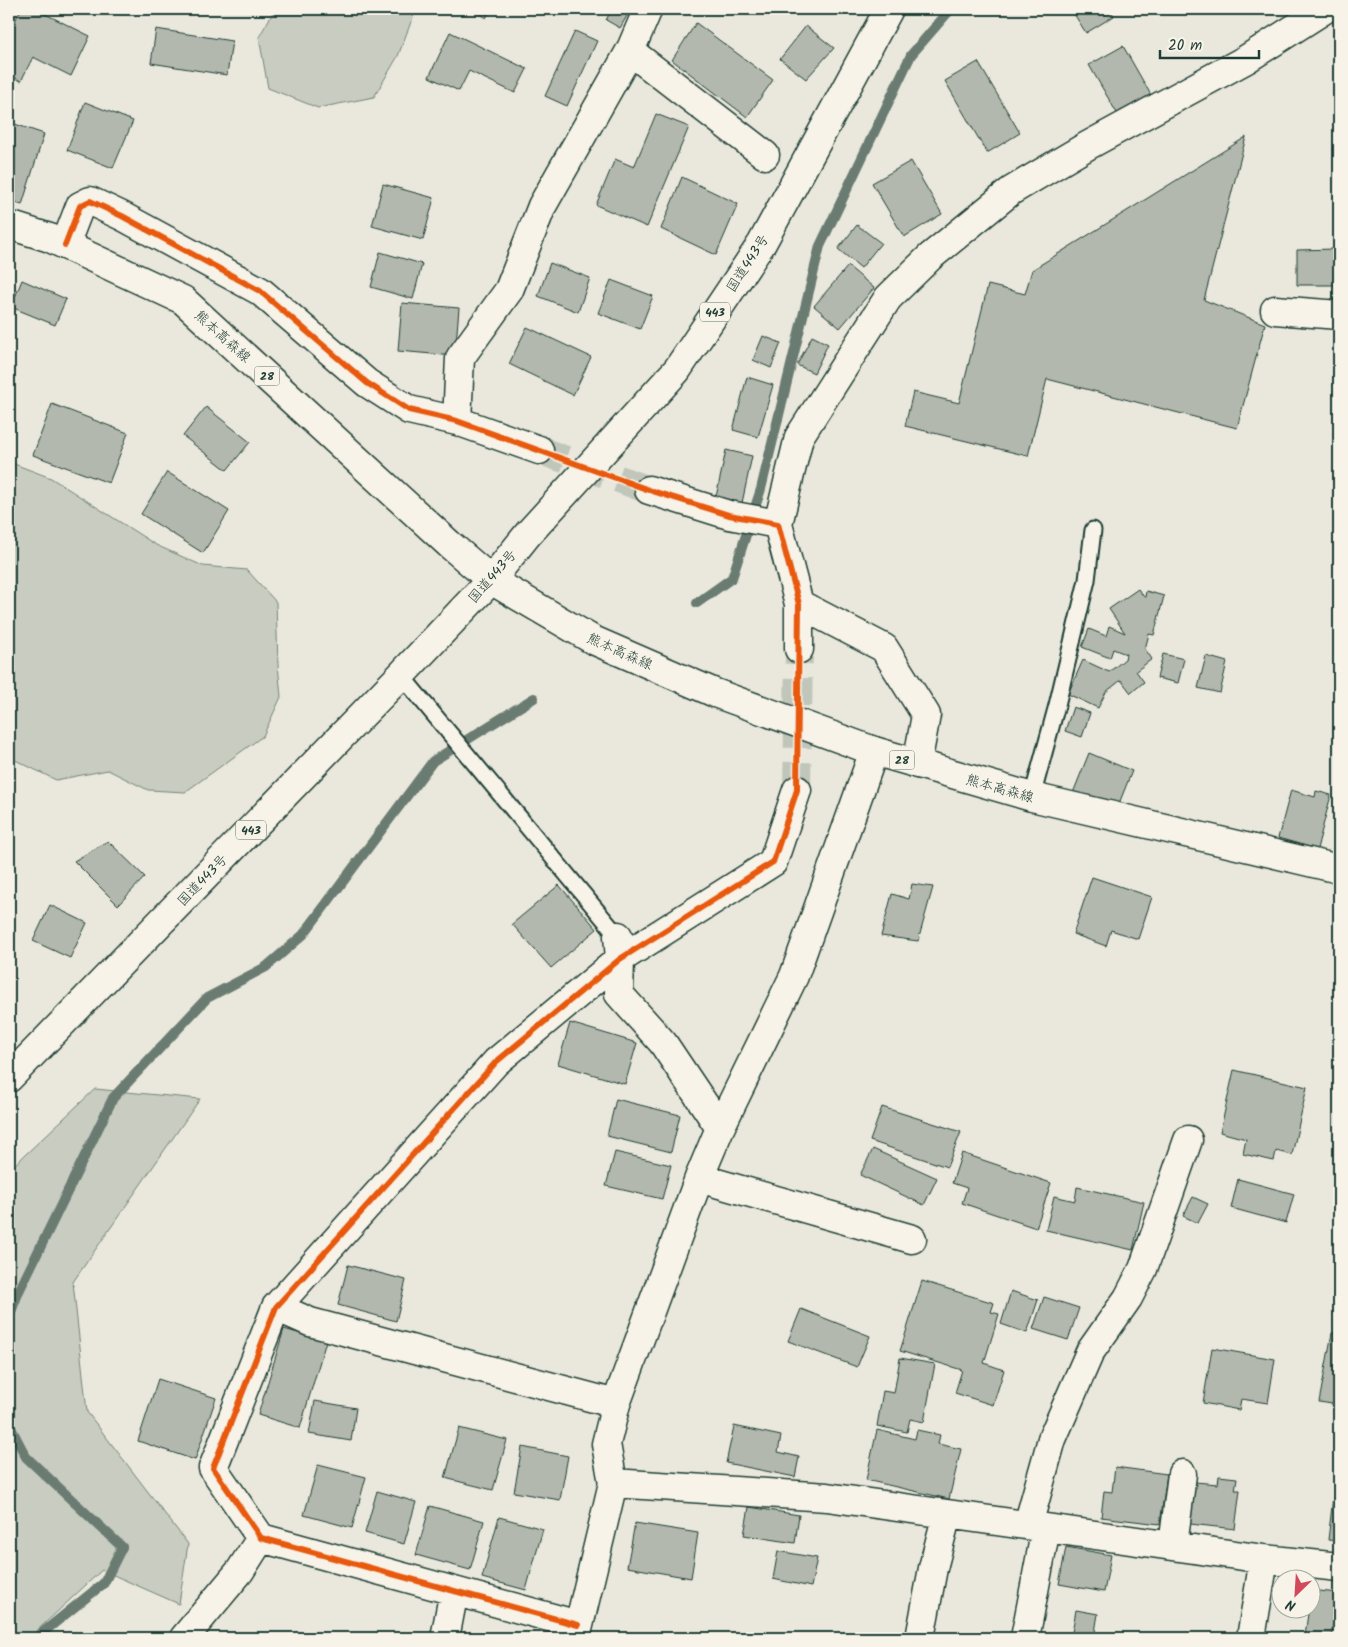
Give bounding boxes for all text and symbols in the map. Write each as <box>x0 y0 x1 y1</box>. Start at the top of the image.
scale bar <box>1160 28 1259 60</box>
text: 20 m <box>1168 34 1202 58</box>
street label: 国道443号 <box>721 230 775 297</box>
road number: 443 <box>700 302 730 322</box>
street label: 熊本高森線 <box>189 305 256 368</box>
road number: 28 <box>254 366 280 386</box>
street label: 国道443号 <box>463 545 523 609</box>
street label: 熊本高森線 <box>583 628 656 676</box>
road number: 28 <box>890 750 914 770</box>
street label: 熊本高森線 <box>963 769 1036 809</box>
road number: 443 <box>236 820 266 840</box>
street label: 国道443号 <box>172 850 233 912</box>
north arrow <box>1270 1570 1320 1620</box>
text: N <box>1282 1593 1300 1617</box>

